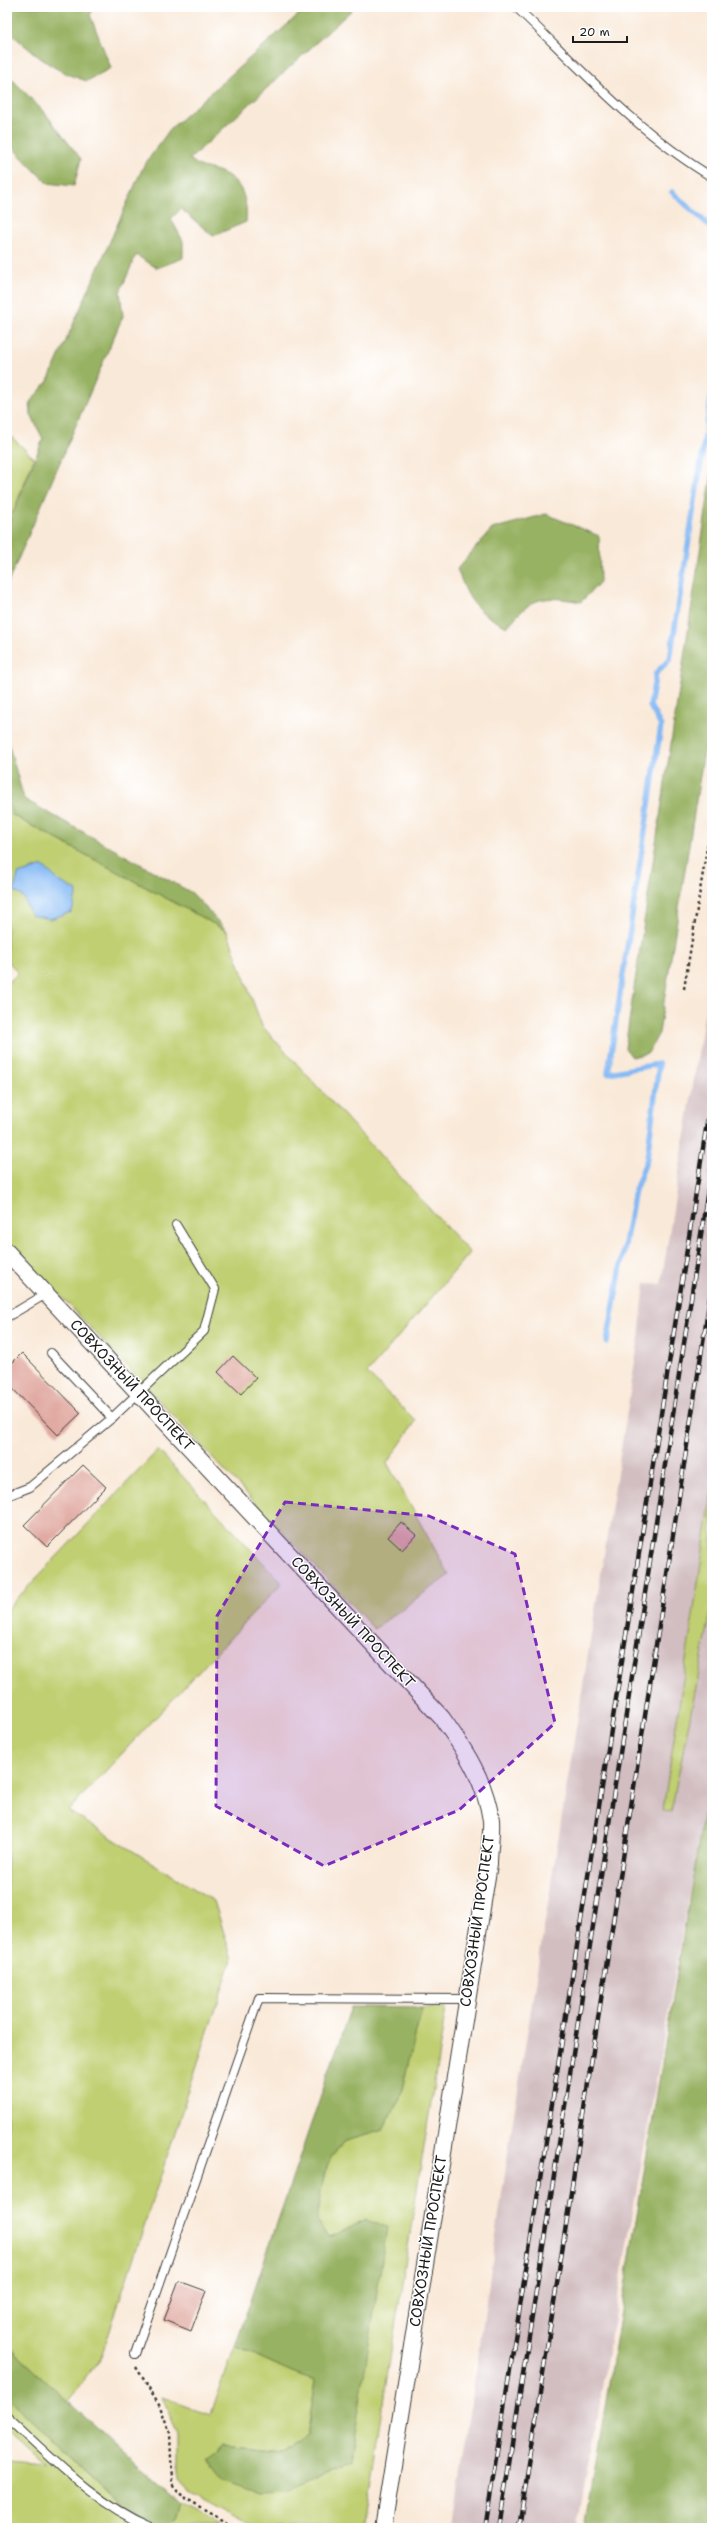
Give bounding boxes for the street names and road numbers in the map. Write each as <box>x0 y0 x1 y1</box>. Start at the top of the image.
street label: СОВХОЗНЫЙ ПРОСПЕКТ <box>66 1314 199 1455</box>
street label: СОВХОЗНЫЙ ПРОСПЕКТ <box>287 1551 420 1692</box>
street label: СОВХОЗНЫЙ ПРОСПЕКТ <box>454 1834 499 2008</box>
street label: СОВХОЗНЫЙ ПРОСПЕКТ <box>404 2154 451 2328</box>

